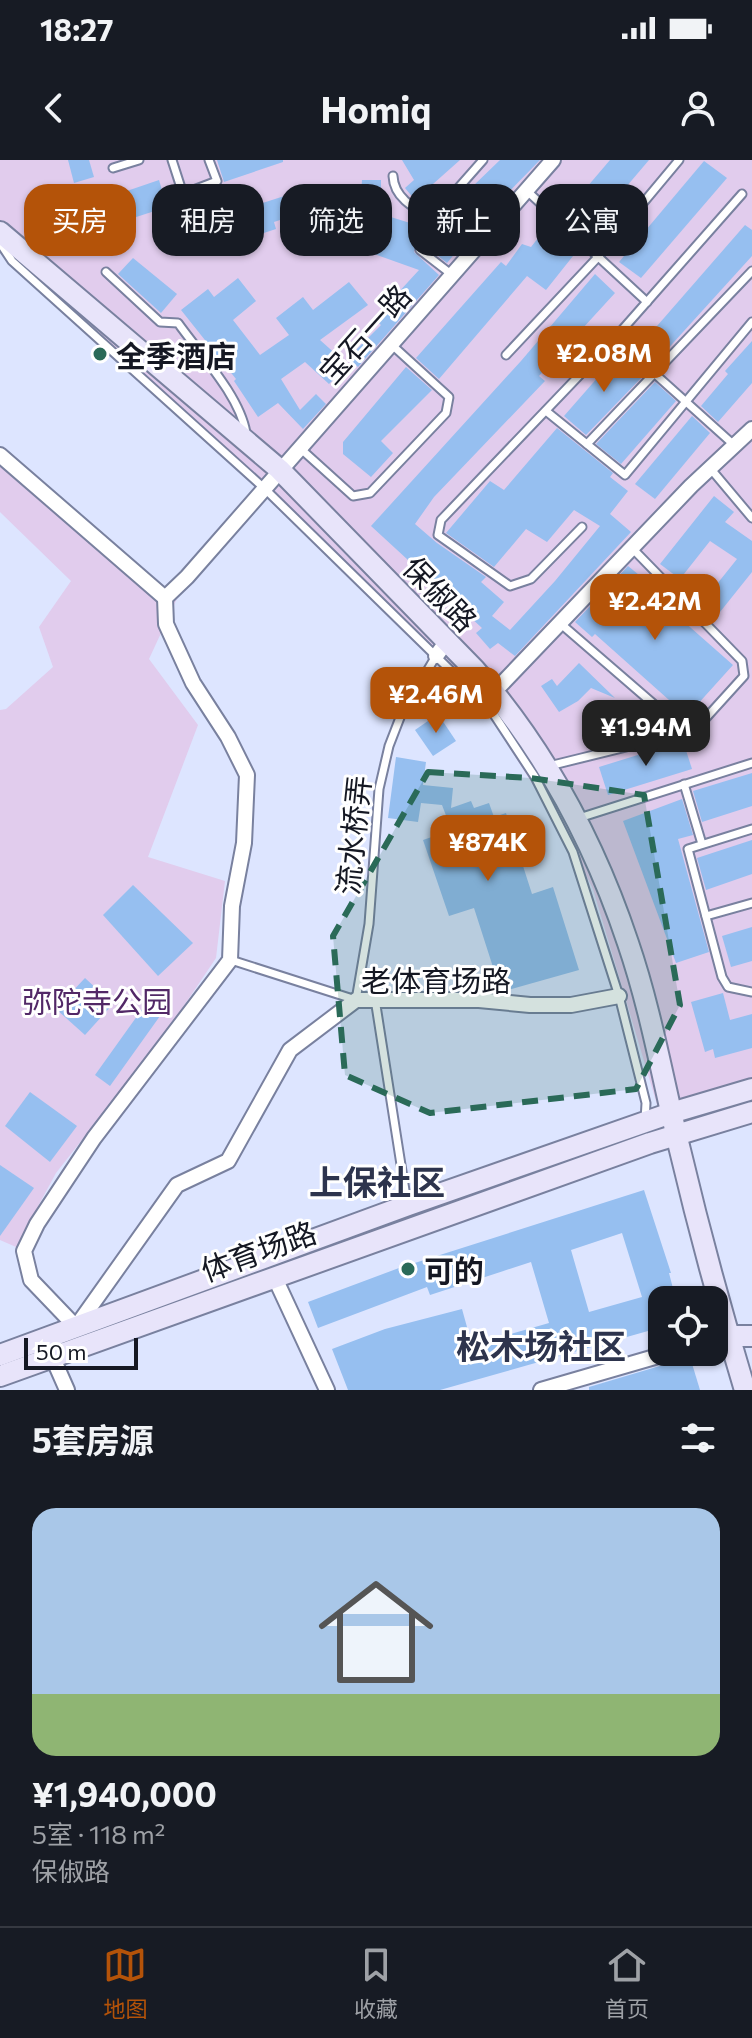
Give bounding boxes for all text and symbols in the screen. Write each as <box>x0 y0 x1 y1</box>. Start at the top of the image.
text: 18:27 <box>40 10 113 47</box>
icon: back <box>32 86 76 130</box>
text: Homiq <box>320 86 432 130</box>
icon: person <box>676 86 720 130</box>
chip: 买房 <box>24 184 136 256</box>
chip: 租房 <box>152 184 264 256</box>
chip: 筛选 <box>280 184 392 256</box>
chip: 新上 <box>408 184 520 256</box>
chip: 公寓 <box>536 184 648 256</box>
street label: 宝石一路 <box>310 276 418 390</box>
pin: ¥2.08M <box>539 326 669 394</box>
place label: 全季酒店 <box>116 336 236 373</box>
text: ¥2.08M <box>556 336 652 367</box>
marker: 全季酒店 <box>91 345 109 363</box>
street label: 保俶路 <box>396 548 486 638</box>
pin: ¥2.42M <box>590 574 720 642</box>
text: ¥2.42M <box>608 584 702 615</box>
pin: ¥2.46M <box>371 667 501 735</box>
text: ¥2.46M <box>388 677 484 708</box>
pin: ¥1.94M <box>581 700 711 768</box>
text: ¥1.94M <box>600 710 692 741</box>
street label: 流水桥弄 <box>327 773 377 897</box>
pin: ¥874K <box>432 815 544 883</box>
text: ¥874K <box>448 825 528 856</box>
street label: 老体育场路 <box>361 961 511 998</box>
park label: 弥陀寺公园 <box>22 982 172 1019</box>
district label: 上保社区 <box>309 1160 445 1202</box>
street label: 体育场路 <box>195 1212 321 1288</box>
place label: 可的 <box>424 1251 484 1288</box>
marker: 可的 <box>399 1260 417 1278</box>
map controls <box>648 1286 728 1366</box>
button: locate <box>648 1286 728 1366</box>
district label: 松木场社区 <box>456 1324 626 1366</box>
scale bar <box>24 1334 138 1370</box>
text: 50 m <box>36 1338 86 1365</box>
icon: filters <box>676 1416 720 1460</box>
text: 5套房源 <box>32 1418 154 1460</box>
icon: home <box>304 1560 448 1704</box>
text: ¥1,940,000 <box>32 1772 217 1814</box>
text: 5室 · 118 m² <box>32 1818 165 1849</box>
text: 保俶路 <box>32 1855 110 1886</box>
tab: 地图 <box>103 1943 147 2023</box>
tab: 收藏 <box>354 1943 398 2023</box>
tab: 首页 <box>605 1943 649 2023</box>

